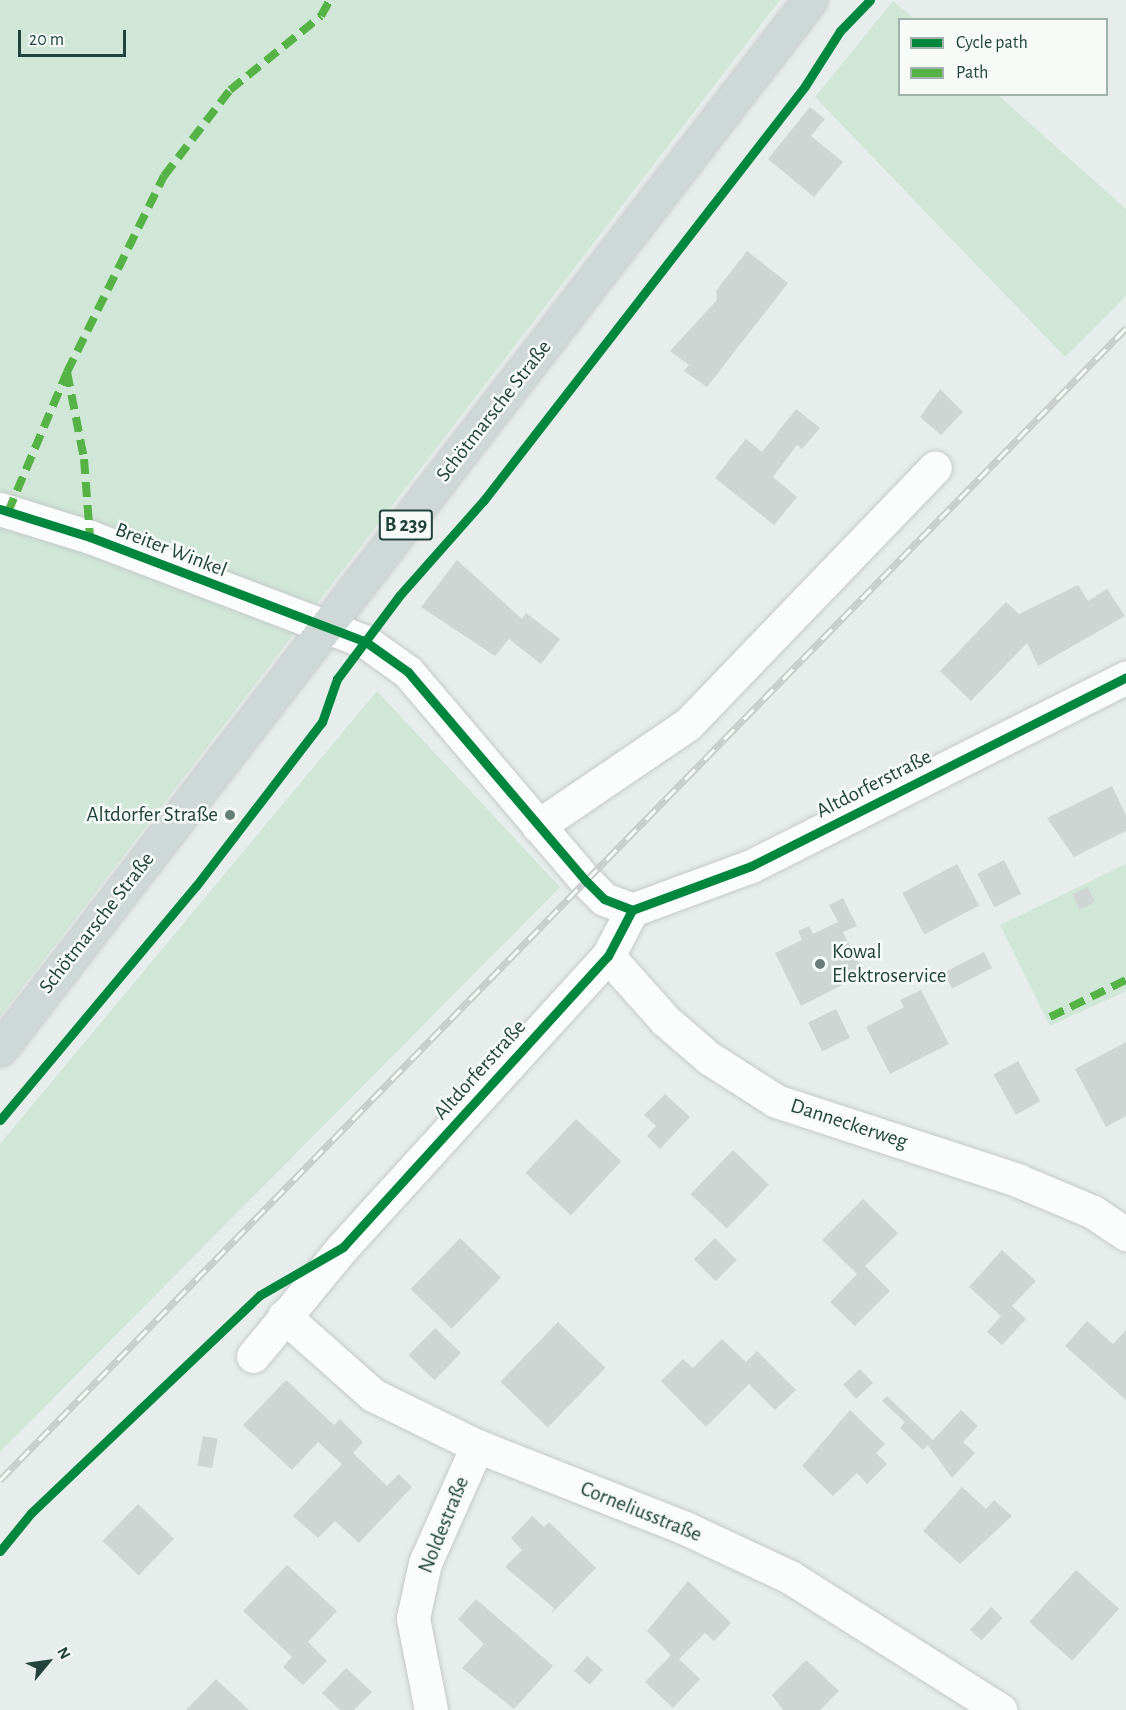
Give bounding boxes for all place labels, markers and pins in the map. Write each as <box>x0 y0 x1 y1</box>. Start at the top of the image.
place label: Altdorfer Straße <box>86 802 218 828</box>
marker: Altdorfer Straße <box>223 808 237 822</box>
place label: Kowal Elektroservice <box>832 939 947 989</box>
marker: Kowal Elektroservice <box>813 957 827 971</box>

